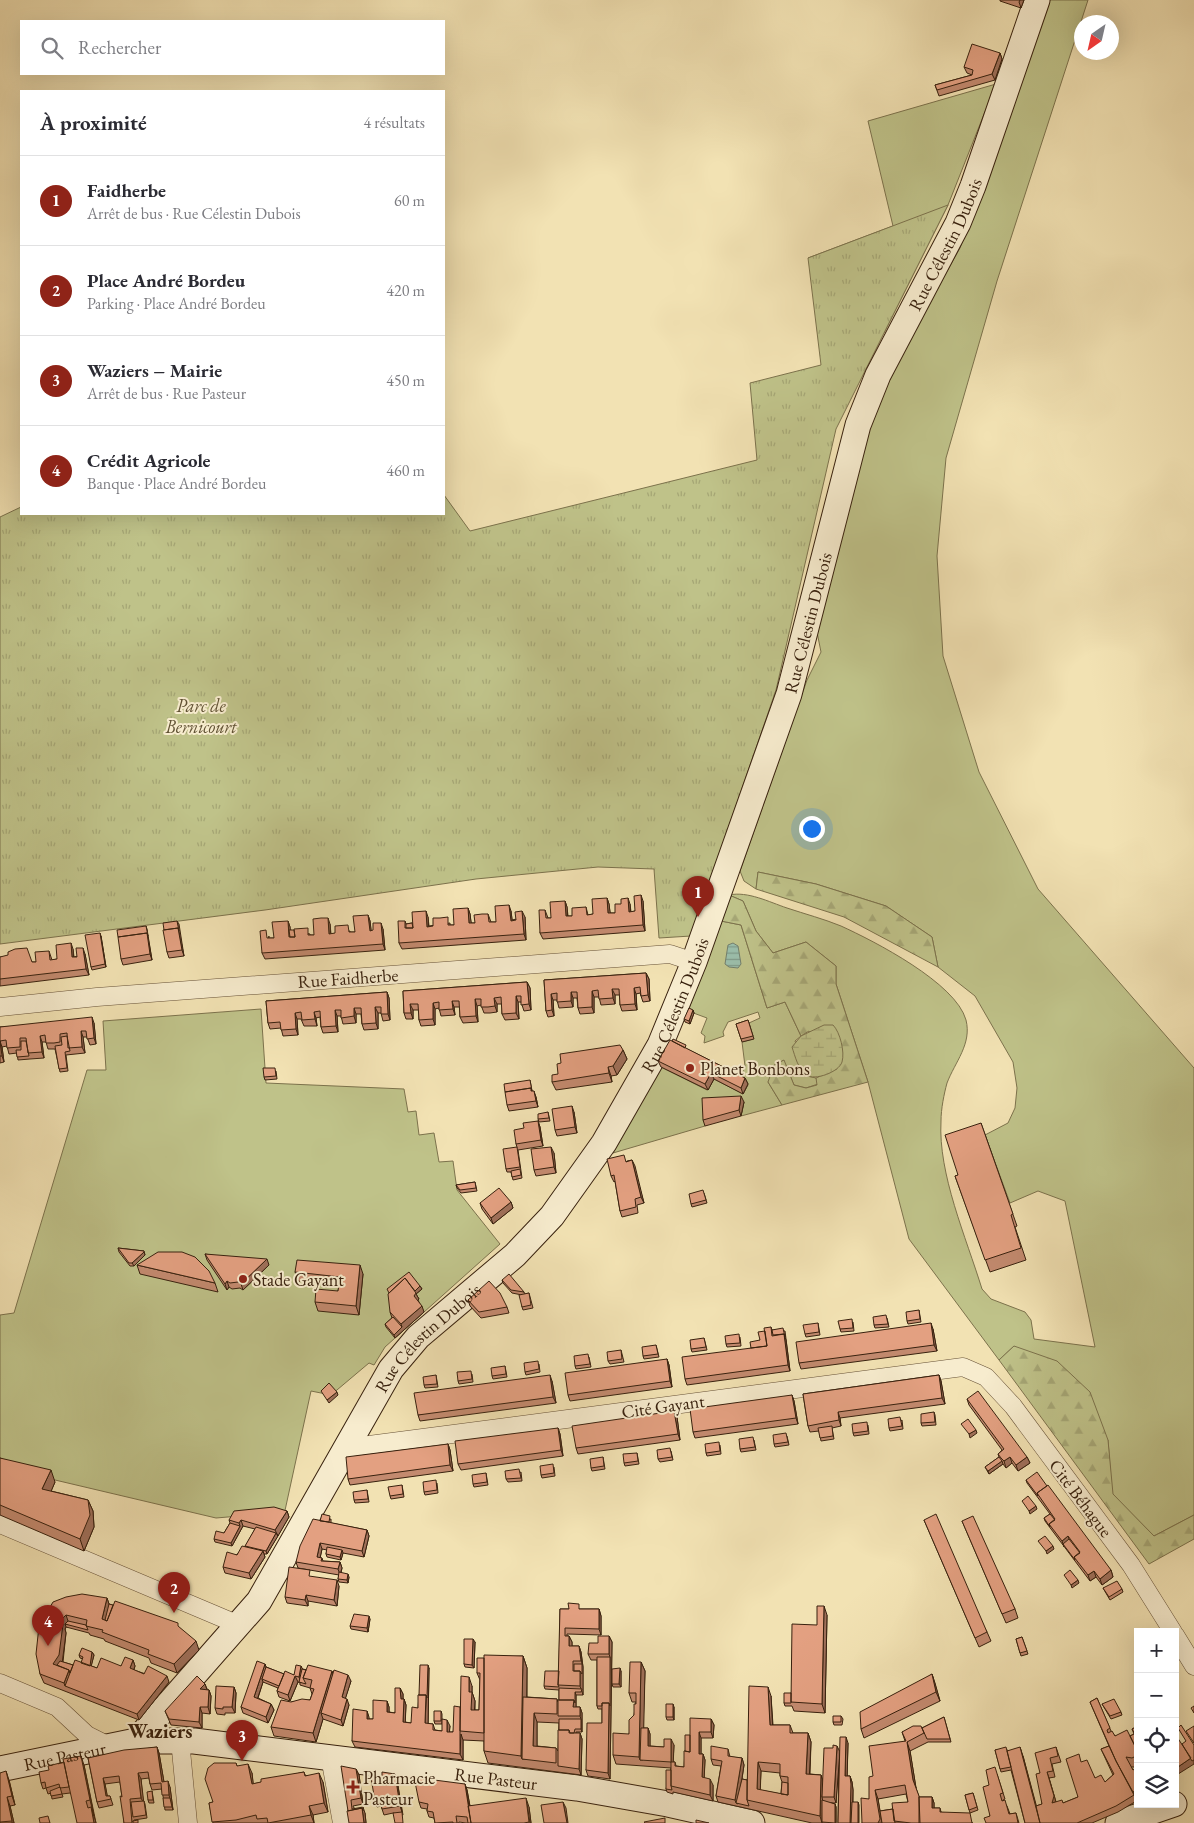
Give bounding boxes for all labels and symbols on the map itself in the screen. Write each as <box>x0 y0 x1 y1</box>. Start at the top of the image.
north arrow <box>1074 15 1119 60</box>
street label: Rue Célestin Dubois <box>903 175 986 314</box>
street label: Rue Célestin Dubois <box>778 550 836 696</box>
park label: Parc de Bernicourt <box>165 694 237 738</box>
your location <box>799 816 825 842</box>
pin: 1 <box>682 876 714 917</box>
street label: Rue Célestin Dubois <box>635 934 713 1077</box>
street label: Rue Faidherbe <box>297 963 399 993</box>
place label: Planet Bonbons <box>700 1057 810 1080</box>
marker: Planet Bonbons <box>684 1062 696 1074</box>
place label: Stade Gayant <box>253 1268 344 1291</box>
marker: Stade Gayant <box>237 1273 249 1285</box>
street label: Rue Célestin Dubois <box>369 1278 485 1396</box>
street label: Cité Gayant <box>620 1389 706 1423</box>
street label: Cité Béhague <box>1044 1454 1118 1542</box>
pin: 2 <box>158 1572 190 1613</box>
pin: 4 <box>32 1605 64 1646</box>
district label: Waziers <box>127 1718 193 1744</box>
pin: 3 <box>226 1720 258 1761</box>
street label: Rue Pasteur <box>22 1736 108 1775</box>
street label: Rue Pasteur <box>453 1762 539 1795</box>
place label: Pharmacie Pasteur <box>363 1766 435 1810</box>
marker: Pharmacie Pasteur <box>347 1781 359 1793</box>

